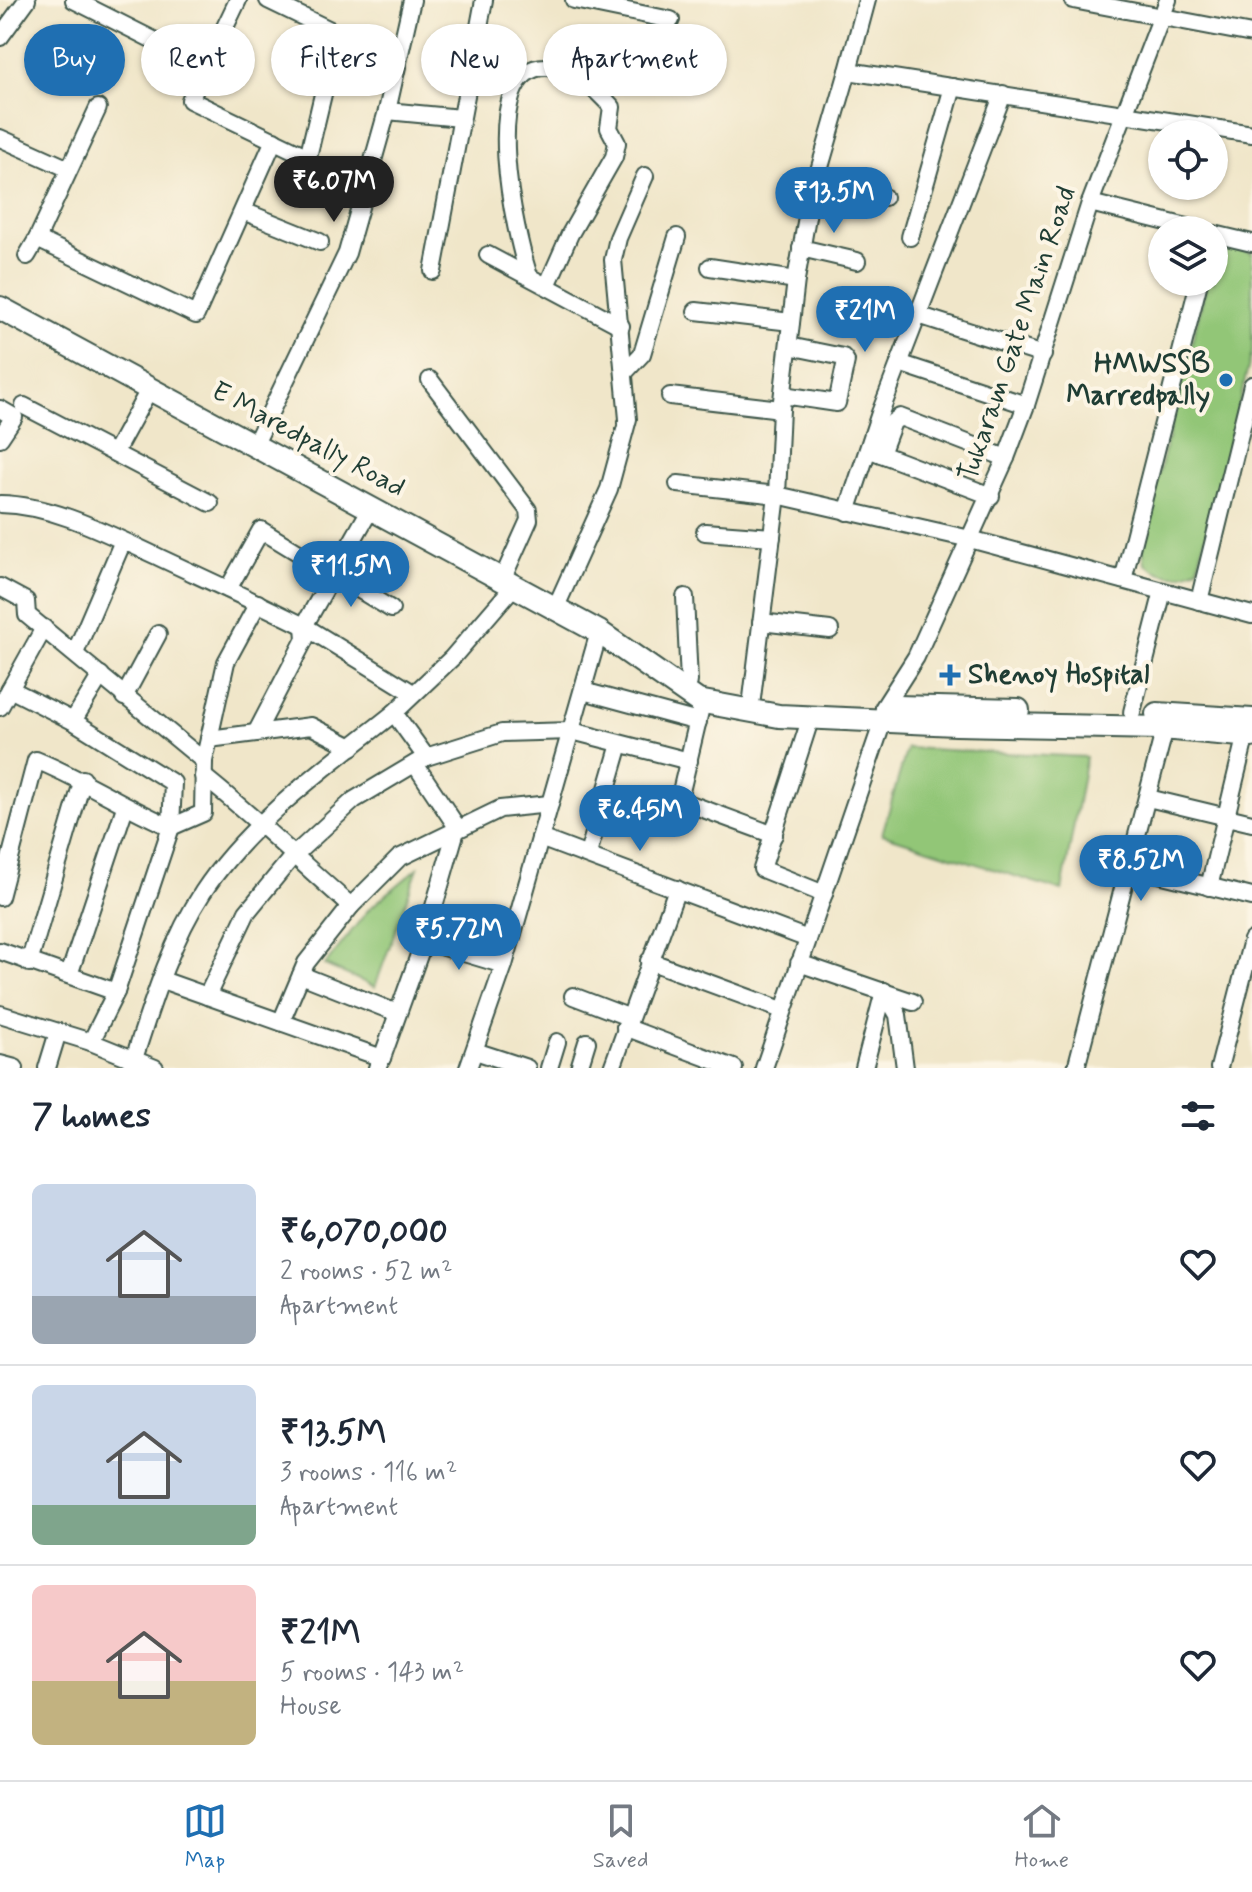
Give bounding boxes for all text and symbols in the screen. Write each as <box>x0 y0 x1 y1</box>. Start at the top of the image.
chip: Buy <box>24 24 125 96</box>
chip: Rent <box>141 24 255 96</box>
chip: Filters <box>271 24 405 96</box>
chip: New <box>421 24 527 96</box>
chip: Apartment <box>543 24 727 96</box>
map controls <box>1148 120 1228 296</box>
button: locate <box>1148 120 1228 200</box>
pin: ₹6.07M <box>269 156 399 224</box>
text: ₹6.07M <box>292 165 376 199</box>
pin: ₹13.5M <box>769 167 899 235</box>
text: ₹13.5M <box>793 176 875 210</box>
street label: Tukaram Gate Main Road <box>950 182 1086 486</box>
button: layers <box>1148 216 1228 296</box>
pin: ₹21M <box>818 286 912 354</box>
text: ₹21M <box>834 295 896 329</box>
place label: HMWSSB Marredpally <box>1066 346 1210 415</box>
marker: HMWSSB Marredpally <box>1217 371 1235 389</box>
street label: E Maredpally Road <box>205 373 411 507</box>
pin: ₹11.5M <box>286 541 416 609</box>
text: ₹11.5M <box>310 550 392 584</box>
place label: Shenoy Hospital <box>968 657 1150 694</box>
marker: Shenoy Hospital <box>939 664 961 686</box>
pin: ₹6.45M <box>575 785 705 853</box>
text: ₹6.45M <box>597 794 683 828</box>
pin: ₹8.52M <box>1076 835 1206 903</box>
text: ₹8.52M <box>1097 844 1185 878</box>
pin: ₹5.72M <box>394 904 524 972</box>
text: ₹5.72M <box>415 913 503 947</box>
text: 7 homes <box>32 1094 151 1139</box>
icon: filters <box>1176 1094 1220 1138</box>
text: ₹6,070,000 <box>280 1210 448 1255</box>
icon: home <box>96 1216 192 1312</box>
icon: heart <box>1176 1242 1220 1286</box>
text: 2 rooms · 52 m² <box>280 1255 452 1289</box>
text: Apartment <box>280 1289 398 1323</box>
text: ₹13.5M <box>280 1411 386 1456</box>
icon: home <box>96 1417 192 1513</box>
icon: heart <box>1176 1443 1220 1487</box>
text: 3 rooms · 116 m² <box>280 1456 457 1490</box>
text: Apartment <box>280 1490 398 1524</box>
text: ₹21M <box>280 1611 361 1656</box>
icon: home <box>96 1617 192 1713</box>
icon: heart <box>1176 1643 1220 1687</box>
text: 5 rooms · 143 m² <box>280 1656 464 1690</box>
text: House <box>280 1690 341 1724</box>
tab: Map <box>183 1799 227 1875</box>
tab: Saved <box>593 1799 648 1875</box>
tab: Home <box>1014 1799 1069 1875</box>

